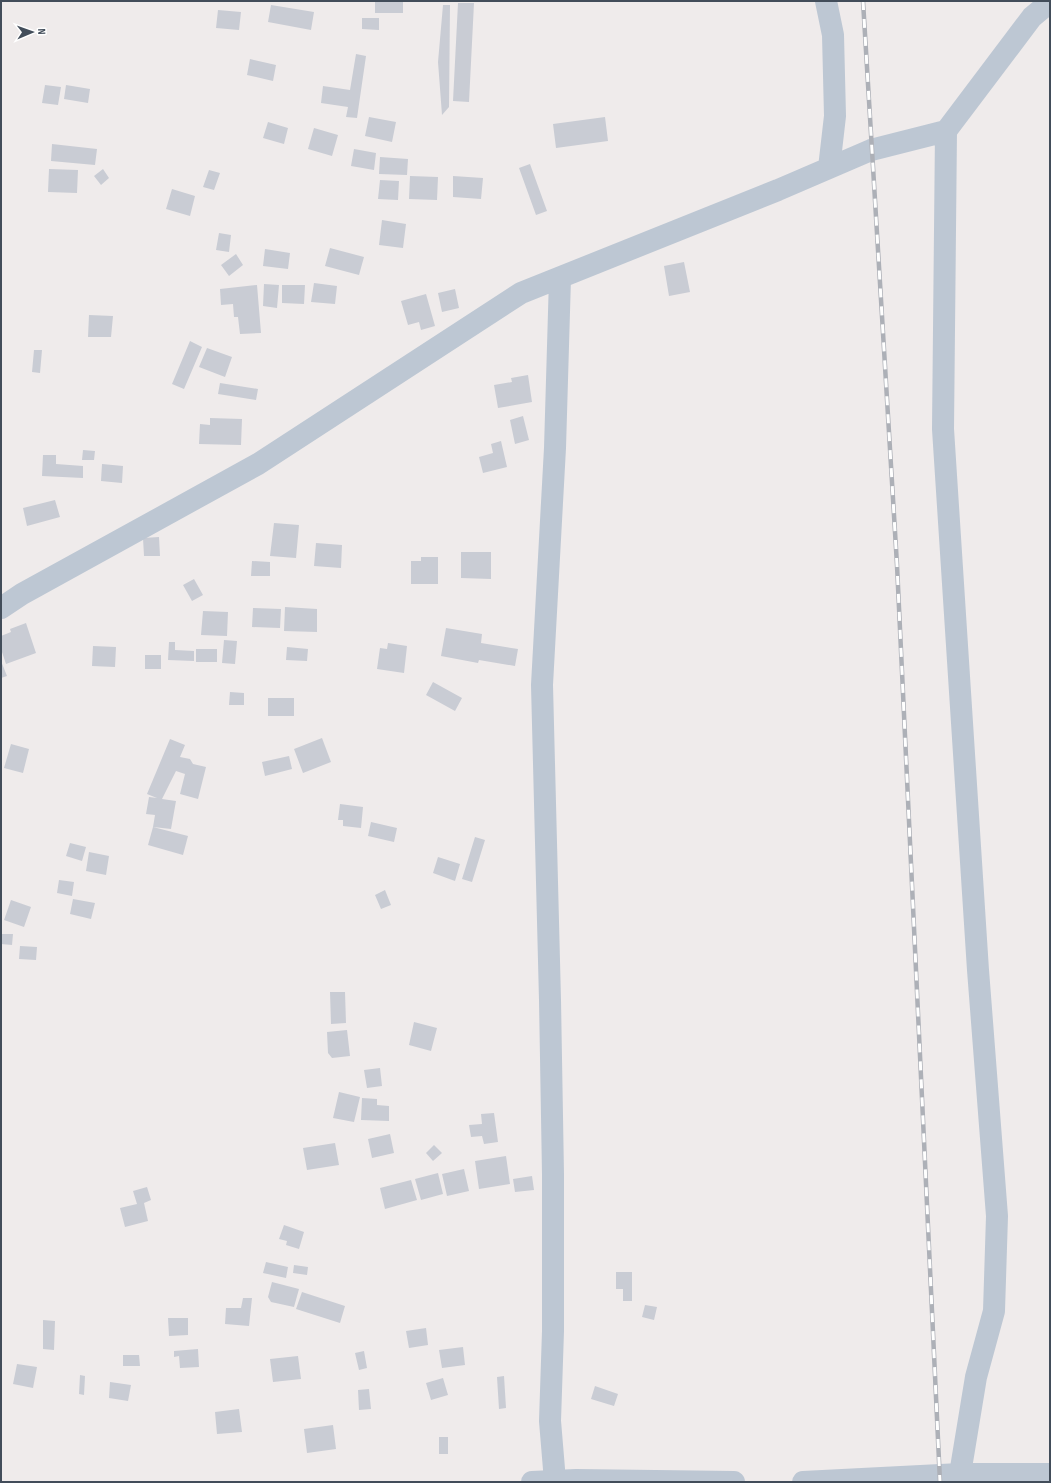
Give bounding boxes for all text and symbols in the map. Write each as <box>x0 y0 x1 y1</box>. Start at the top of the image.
north arrow <box>12 12 52 52</box>
text: N <box>35 29 48 35</box>

